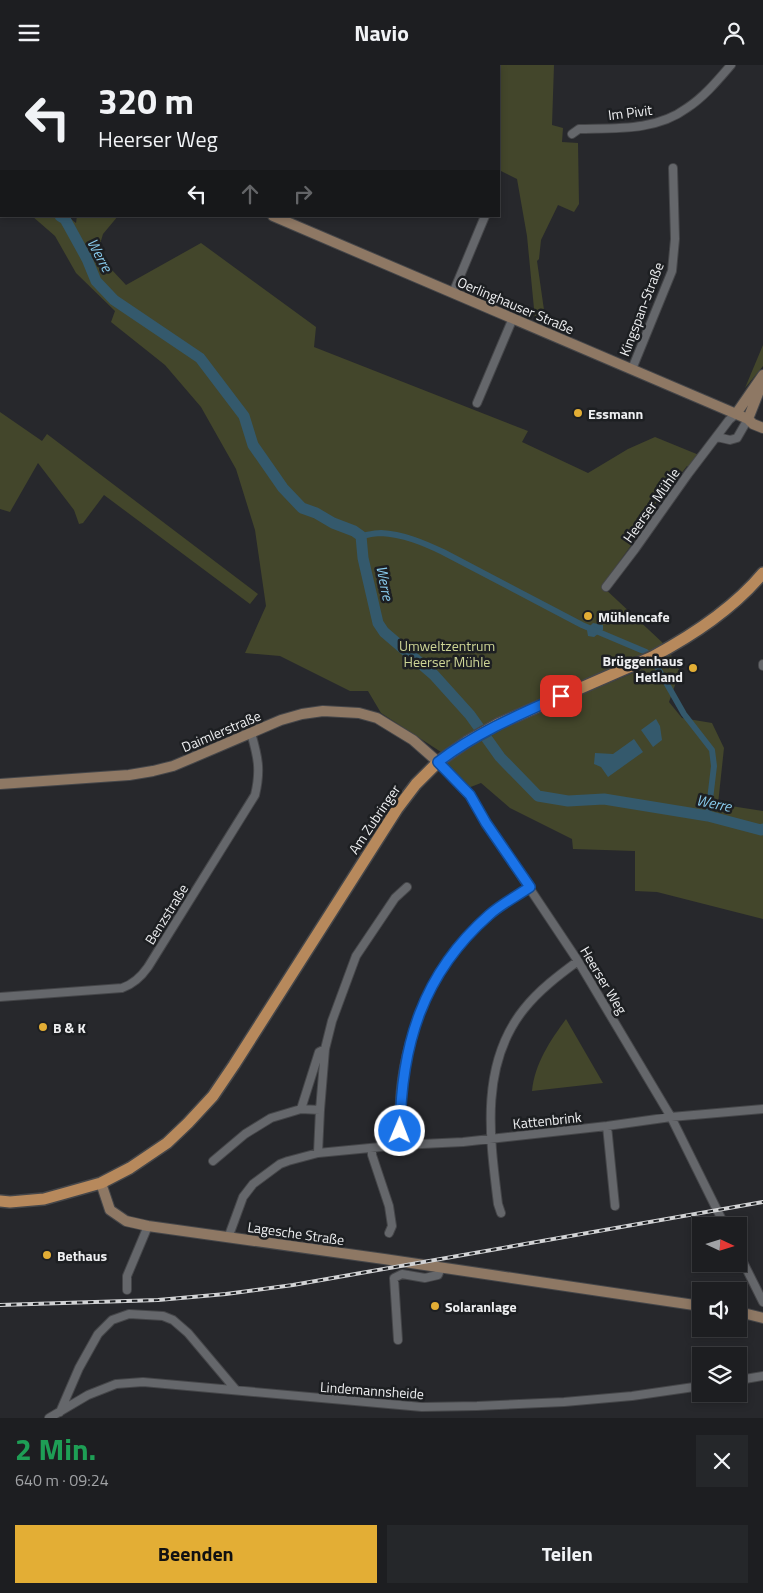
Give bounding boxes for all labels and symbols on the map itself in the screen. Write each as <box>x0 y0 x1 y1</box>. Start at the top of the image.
street label: Im Pivit <box>607 99 653 125</box>
water label: Werre <box>82 234 119 277</box>
street label: Kingspan-Straße <box>613 259 669 359</box>
street label: Oerlinghauser Straße <box>454 271 578 339</box>
place label: Essmann <box>588 403 643 424</box>
marker: Essmann <box>572 407 584 419</box>
street label: Heerser Mühle <box>617 463 685 547</box>
water label: Werre <box>370 564 400 604</box>
place label: Mühlencafe <box>598 606 670 627</box>
marker: Mühlencafe <box>582 610 594 622</box>
park label: Umweltzentrum Heerser Mühle <box>399 635 495 672</box>
place label: Brüggenhaus Hetland <box>602 650 683 687</box>
marker: Brüggenhaus Hetland <box>687 662 699 674</box>
pin <box>540 675 582 717</box>
street label: Daimlerstraße <box>178 705 264 757</box>
street label: Am Zubringer <box>343 780 405 858</box>
water label: Werre <box>694 788 735 818</box>
street label: Benzstraße <box>139 880 193 948</box>
street label: Heerser Weg <box>575 942 633 1018</box>
place label: B & K <box>53 1017 86 1038</box>
marker: B & K <box>37 1021 49 1033</box>
position arrow <box>373 1104 425 1156</box>
street label: Kattenbrink <box>512 1106 583 1134</box>
street label: Lagesche Straße <box>246 1216 346 1250</box>
north arrow <box>692 1217 748 1273</box>
place label: Bethaus <box>57 1245 107 1266</box>
marker: Bethaus <box>41 1249 53 1261</box>
place label: Solaranlage <box>445 1296 517 1317</box>
marker: Solaranlage <box>429 1300 441 1312</box>
street label: Lindemannsheide <box>319 1376 425 1404</box>

